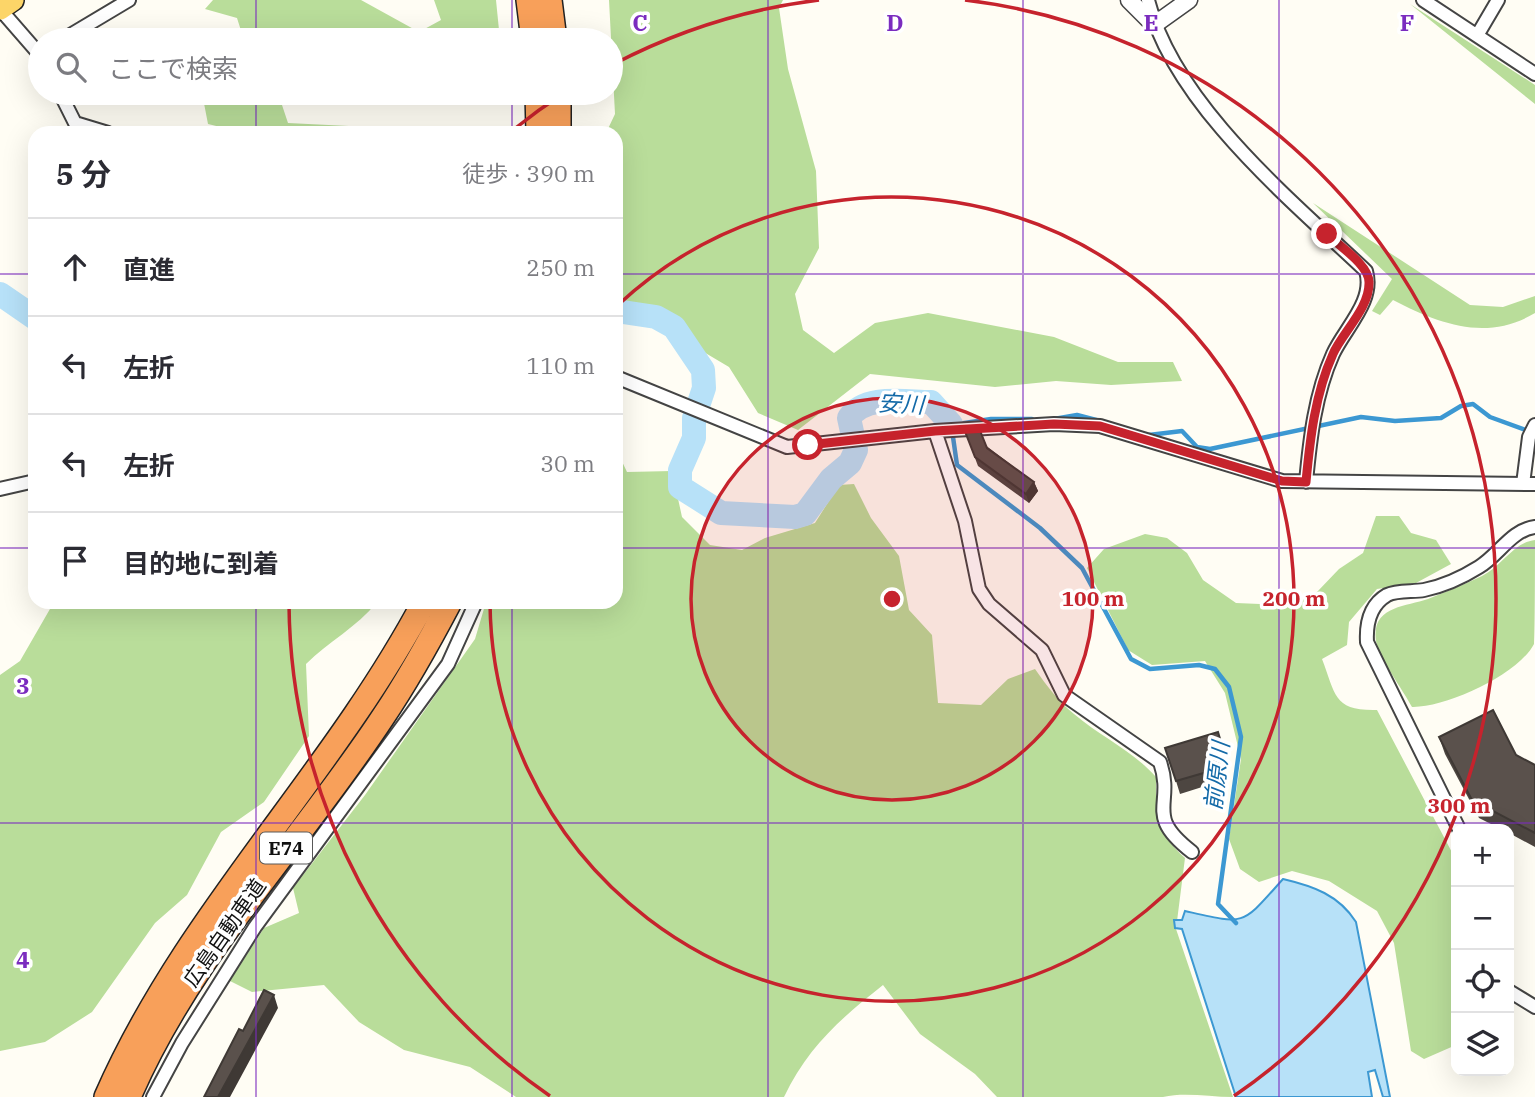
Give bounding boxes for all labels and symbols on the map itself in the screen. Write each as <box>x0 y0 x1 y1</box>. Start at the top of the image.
text: C <box>632 7 648 37</box>
text: D <box>886 7 904 37</box>
text: E <box>1143 7 1159 37</box>
text: F <box>1400 7 1414 37</box>
route end <box>1311 218 1342 249</box>
water label: 安川 <box>877 387 928 419</box>
route start <box>792 429 823 460</box>
text: 100 m <box>1061 584 1125 612</box>
text: 200 m <box>1262 584 1326 612</box>
centre of rings <box>880 587 904 611</box>
text: 3 <box>16 670 30 700</box>
water label: 前原川 <box>1197 737 1235 812</box>
text: 300 m <box>1427 791 1491 819</box>
road number: E74 <box>260 832 312 863</box>
street label: 広島自動車道 <box>177 873 272 992</box>
text: 4 <box>16 944 30 974</box>

